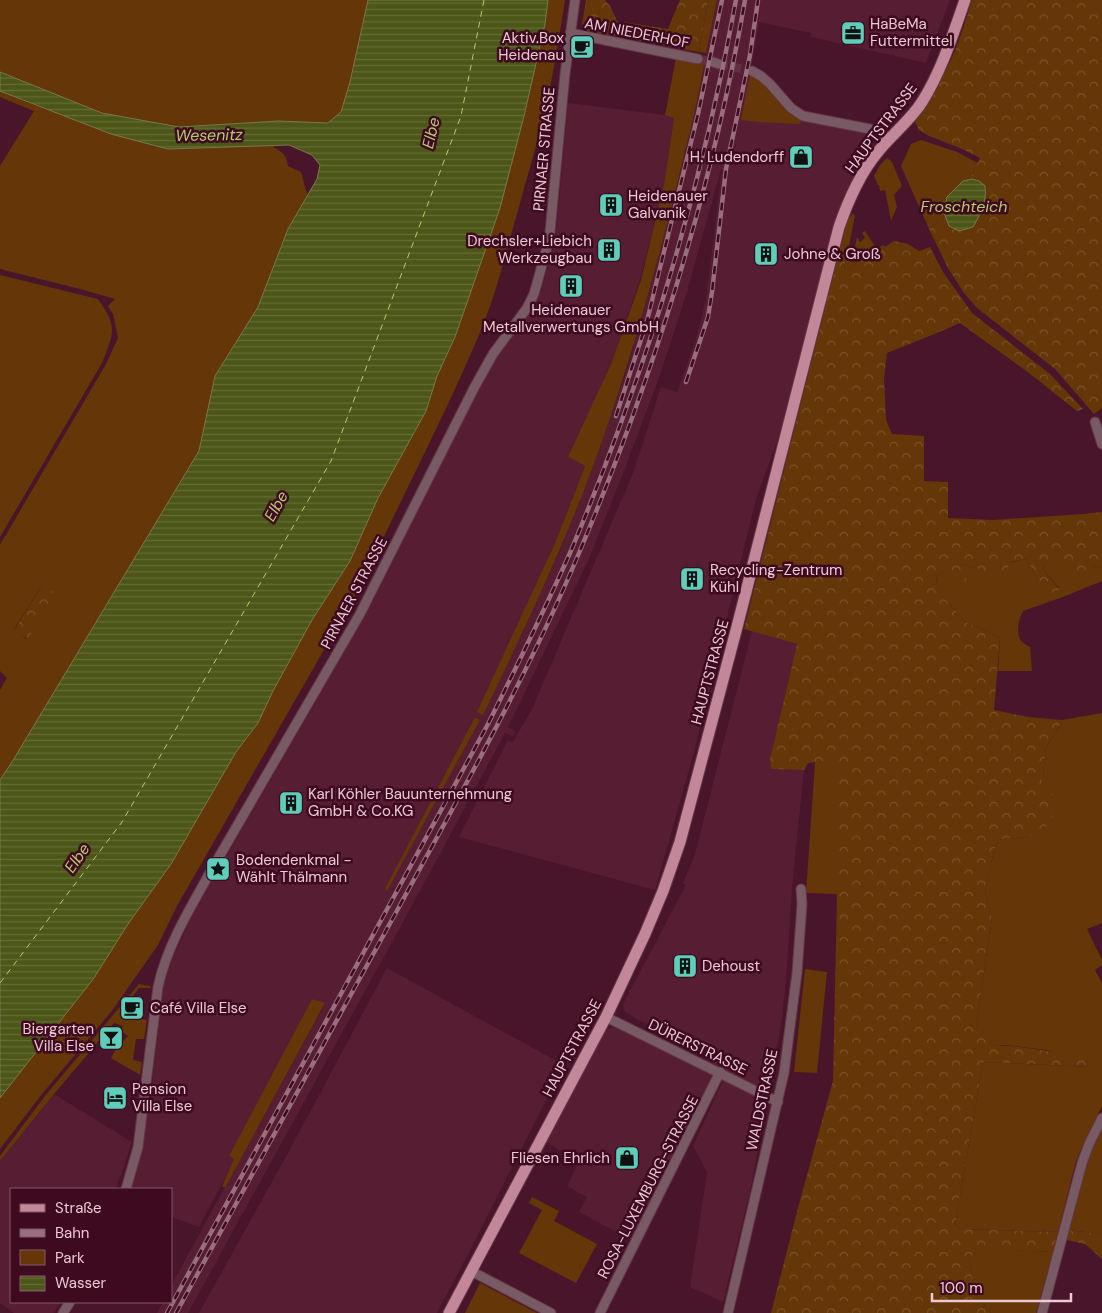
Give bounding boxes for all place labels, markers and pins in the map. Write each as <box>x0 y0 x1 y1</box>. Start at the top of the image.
place label: HaBeMa Futtermittel <box>870 14 953 51</box>
office icon: HaBeMa Futtermittel <box>840 20 866 46</box>
place label: Aktiv.Box Heidenau <box>498 28 565 65</box>
cafe icon: Aktiv.Box Heidenau <box>569 34 595 60</box>
shop icon: H. Ludendorff <box>788 144 814 170</box>
place label: H. Ludendorff <box>690 147 784 167</box>
place label: Heidenauer Galvanik <box>628 186 708 223</box>
building icon: Heidenauer Galvanik <box>598 192 624 218</box>
place label: Drechsler+Liebich Werkzeugbau <box>467 231 592 268</box>
building icon: Drechsler+Liebich Werkzeugbau <box>596 237 622 263</box>
building icon: Johne & Groß <box>753 241 779 267</box>
place label: Johne & Groß <box>784 244 881 264</box>
building icon: Heidenauer Metallverwertungs GmbH <box>558 273 584 299</box>
place label: Heidenauer Metallverwertungs GmbH <box>483 300 659 337</box>
place label: Recycling-Zentrum Kühl <box>710 560 842 597</box>
building icon: Recycling-Zentrum Kühl <box>679 566 705 592</box>
place label: Karl Köhler Bauunternehmung GmbH & Co.KG <box>308 784 512 821</box>
building icon: Karl Köhler Bauunternehmung GmbH & Co.KG <box>278 790 304 816</box>
place label: Bodendenkmal - Wählt Thälmann <box>236 850 352 887</box>
place icon: Bodendenkmal - Wählt Thälmann <box>205 856 231 882</box>
building icon: Dehoust <box>672 953 698 979</box>
place label: Dehoust <box>702 956 760 976</box>
cafe icon: Café Villa Else <box>119 995 145 1021</box>
place label: Café Villa Else <box>150 998 247 1018</box>
place label: Biergarten Villa Else <box>23 1019 94 1056</box>
bar icon: Biergarten Villa Else <box>98 1025 124 1051</box>
place label: Pension Villa Else <box>132 1079 192 1116</box>
hotel icon: Pension Villa Else <box>102 1085 128 1111</box>
shop icon: Fliesen Ehrlich <box>614 1145 640 1171</box>
place label: Fliesen Ehrlich <box>511 1148 610 1168</box>

